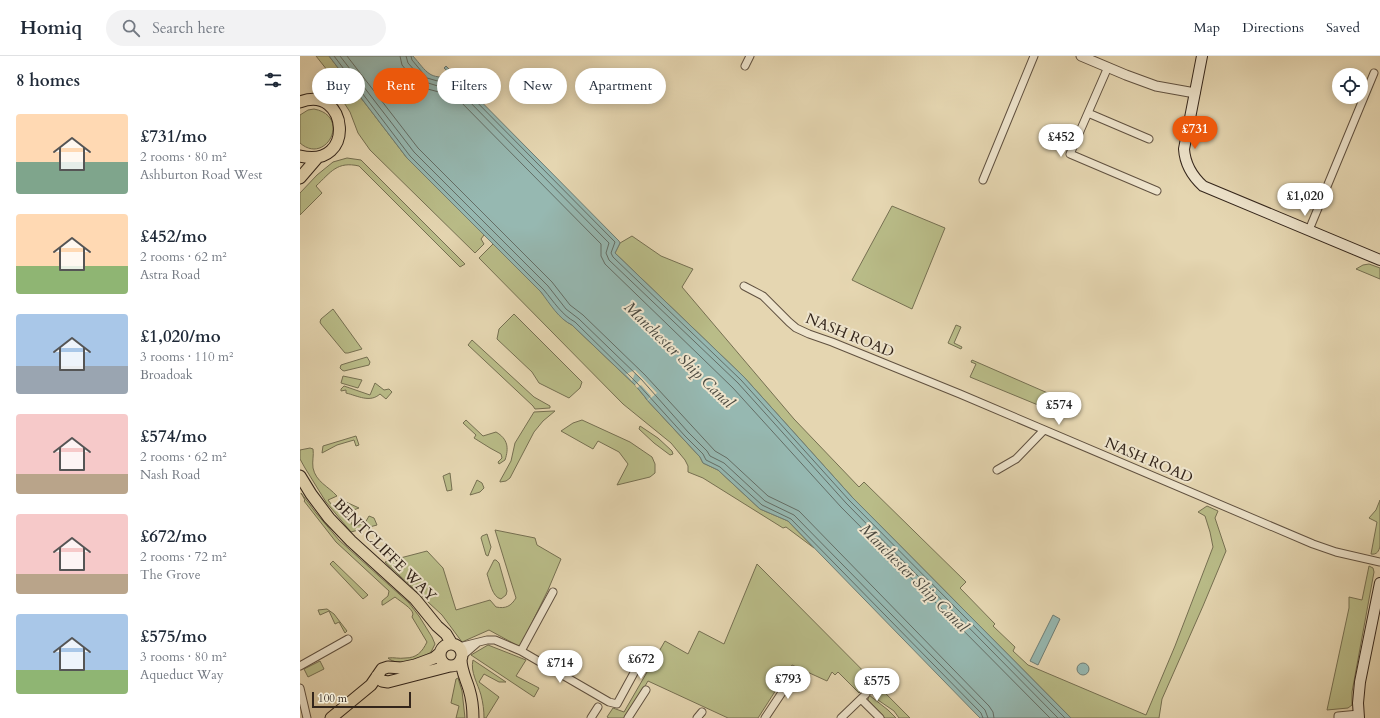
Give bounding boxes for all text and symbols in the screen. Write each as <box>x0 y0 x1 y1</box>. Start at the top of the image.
search box <box>106 10 386 46</box>
text: Homiq <box>20 15 82 41</box>
icon: search <box>120 17 142 39</box>
text: Search here <box>152 18 225 38</box>
text: Map <box>1194 18 1220 37</box>
text: Directions <box>1242 18 1304 37</box>
text: Saved <box>1326 18 1360 37</box>
chip: Buy <box>312 68 365 104</box>
chip: Rent <box>373 68 429 104</box>
chip: Filters <box>437 68 501 104</box>
chip: New <box>509 68 567 104</box>
chip: Apartment <box>575 68 666 104</box>
map controls <box>1332 68 1368 104</box>
button: locate <box>1332 68 1368 104</box>
text: 8 homes <box>16 69 80 92</box>
icon: filters <box>262 69 284 91</box>
pin: £731 <box>1171 116 1219 150</box>
text: £731 <box>1181 120 1209 138</box>
pin: £452 <box>1037 124 1085 158</box>
text: £731/mo <box>140 125 207 148</box>
text: £452 <box>1047 128 1075 146</box>
icon: home <box>48 130 96 178</box>
text: 2 rooms · 80 m² <box>140 148 227 166</box>
text: Ashburton Road West <box>140 166 262 184</box>
pin: £1,020 <box>1272 183 1338 217</box>
text: £1,020 <box>1286 187 1324 205</box>
text: £452/mo <box>140 225 207 248</box>
icon: home <box>48 230 96 278</box>
text: 2 rooms · 62 m² <box>140 248 227 266</box>
text: Astra Road <box>140 266 200 284</box>
water label: Manchester Ship Canal <box>619 297 739 414</box>
street label: NASH ROAD <box>803 308 897 362</box>
text: £1,020/mo <box>140 325 221 348</box>
icon: home <box>48 330 96 378</box>
text: 3 rooms · 110 m² <box>140 348 233 366</box>
text: Broadoak <box>140 366 193 384</box>
pin: £574 <box>1035 392 1083 426</box>
text: £574 <box>1045 396 1073 414</box>
text: £574/mo <box>140 425 207 448</box>
icon: home <box>48 430 96 478</box>
street label: NASH ROAD <box>1102 432 1196 488</box>
text: 2 rooms · 62 m² <box>140 448 227 466</box>
text: Nash Road <box>140 466 200 484</box>
street label: BENTCLIFFE WAY <box>329 494 441 606</box>
water label: Manchester Ship Canal <box>855 519 974 638</box>
text: £672/mo <box>140 525 207 548</box>
icon: home <box>48 530 96 578</box>
text: 2 rooms · 72 m² <box>140 548 227 566</box>
text: The Grove <box>140 566 201 584</box>
text: £575/mo <box>140 625 207 648</box>
icon: home <box>48 630 96 678</box>
pin: £672 <box>617 646 665 680</box>
text: 3 rooms · 80 m² <box>140 648 227 666</box>
pin: £714 <box>536 650 584 684</box>
text: £672 <box>627 650 655 668</box>
text: £714 <box>546 654 574 672</box>
text: Aqueduct Way <box>140 666 224 684</box>
pin: £793 <box>764 666 812 700</box>
pin: £575 <box>853 668 901 702</box>
text: £793 <box>774 670 802 688</box>
text: £575 <box>863 672 891 690</box>
scale bar <box>312 690 411 709</box>
text: 100 m <box>318 691 347 706</box>

